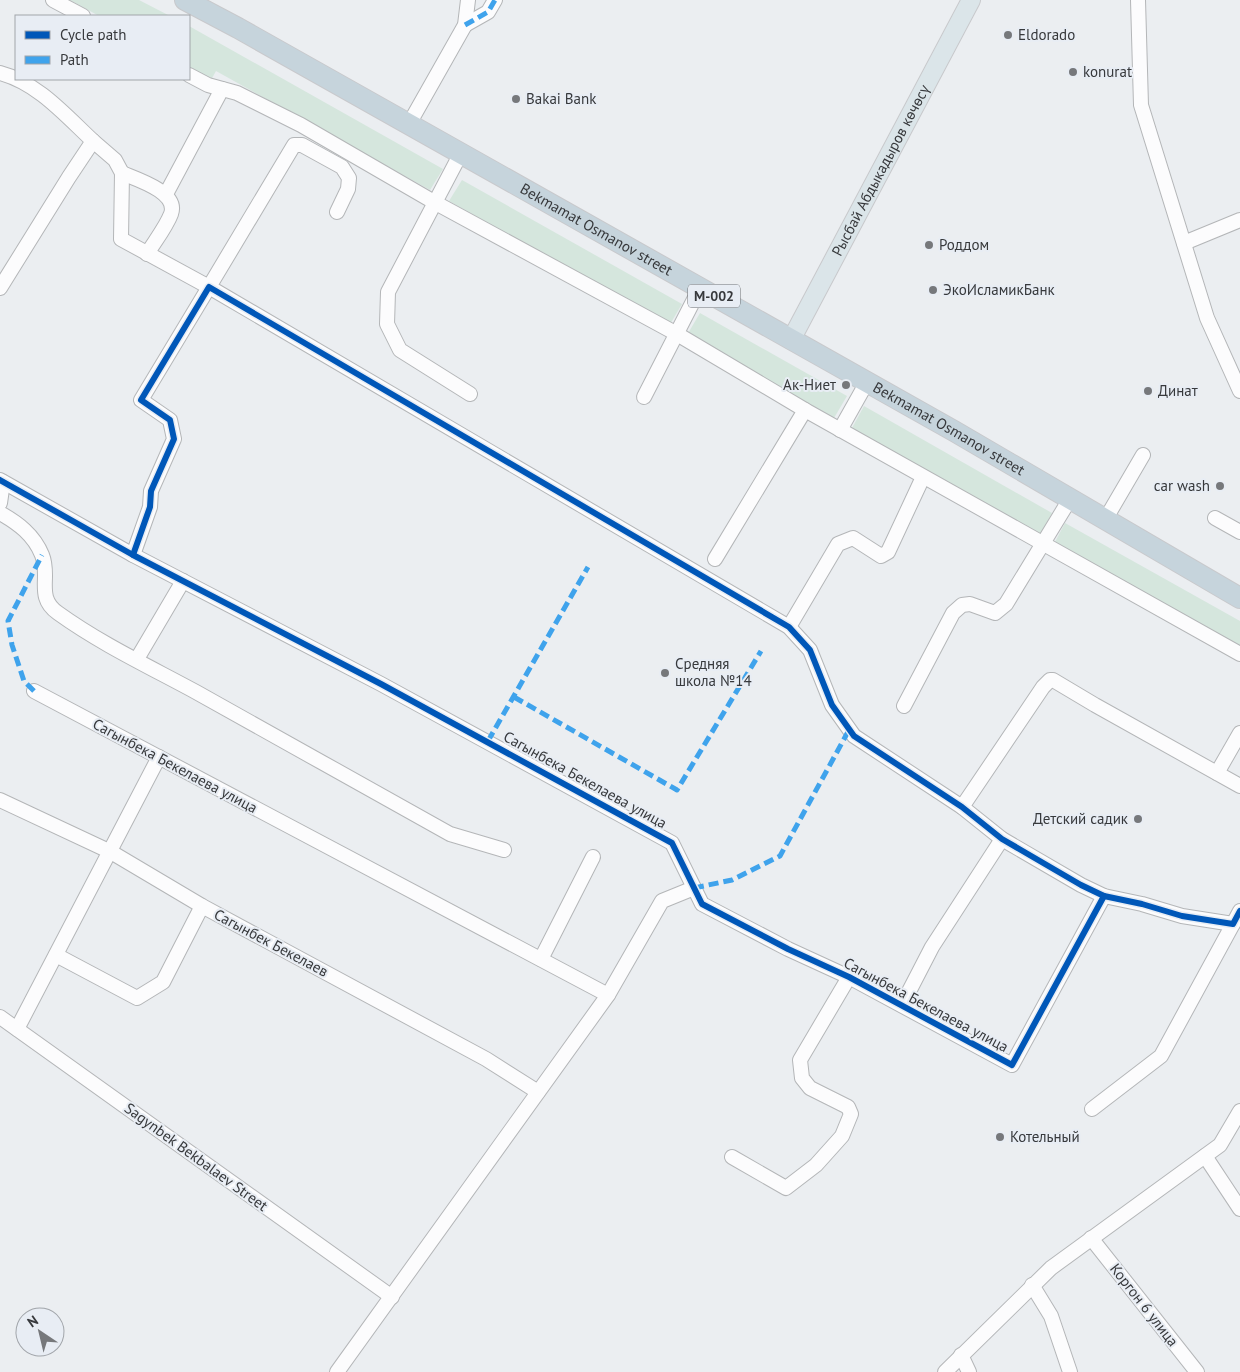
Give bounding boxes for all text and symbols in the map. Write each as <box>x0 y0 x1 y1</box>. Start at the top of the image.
legend <box>15 15 190 80</box>
text: Cycle path <box>60 25 126 44</box>
place label: Eldorado <box>1018 25 1075 44</box>
marker: Eldorado <box>1002 29 1014 41</box>
text: Path <box>60 50 89 69</box>
place label: konurat <box>1083 62 1132 81</box>
marker: konurat <box>1067 66 1079 78</box>
street label: Рысбай Абдыкадыров көчөсү <box>827 80 934 259</box>
place label: Bakai Bank <box>526 89 597 108</box>
marker: Bakai Bank <box>510 93 522 105</box>
street label: Bekmamat Osmanov street <box>517 179 676 280</box>
place label: Роддом <box>939 235 989 254</box>
marker: Роддом <box>923 239 935 251</box>
place label: ЭкоИсламикБанк <box>943 280 1055 299</box>
road number: M-002 <box>688 284 740 308</box>
marker: ЭкоИсламикБанк <box>927 284 939 296</box>
place label: Ак-Ниет <box>783 375 836 394</box>
street label: Bekmamat Osmanov street <box>870 377 1028 479</box>
marker: Ак-Ниет <box>840 379 852 391</box>
place label: Динат <box>1158 381 1198 400</box>
marker: Динат <box>1142 385 1154 397</box>
place label: car wash <box>1154 476 1210 495</box>
marker: car wash <box>1214 480 1226 492</box>
place label: Средняя школа №14 <box>675 654 752 690</box>
marker: Средняя школа №14 <box>659 667 671 679</box>
street label: Сагынбека Бекелаева улица <box>90 714 261 817</box>
street label: Сагынбека Бекелаева улица <box>500 727 670 832</box>
place label: Детский садик <box>1033 809 1129 828</box>
marker: Детский садик <box>1132 813 1144 825</box>
street label: Сагынбек Бекелаев <box>211 904 332 981</box>
street label: Сагынбека Бекелаева улица <box>841 953 1012 1056</box>
street label: Sagynbek Bekbalaev Street <box>121 1098 272 1215</box>
place label: Котельный <box>1010 1127 1080 1146</box>
marker: Котельный <box>994 1131 1006 1143</box>
street label: Коргон 6 улица <box>1106 1259 1183 1350</box>
north arrow <box>15 1307 65 1357</box>
text: N <box>24 1311 41 1331</box>

